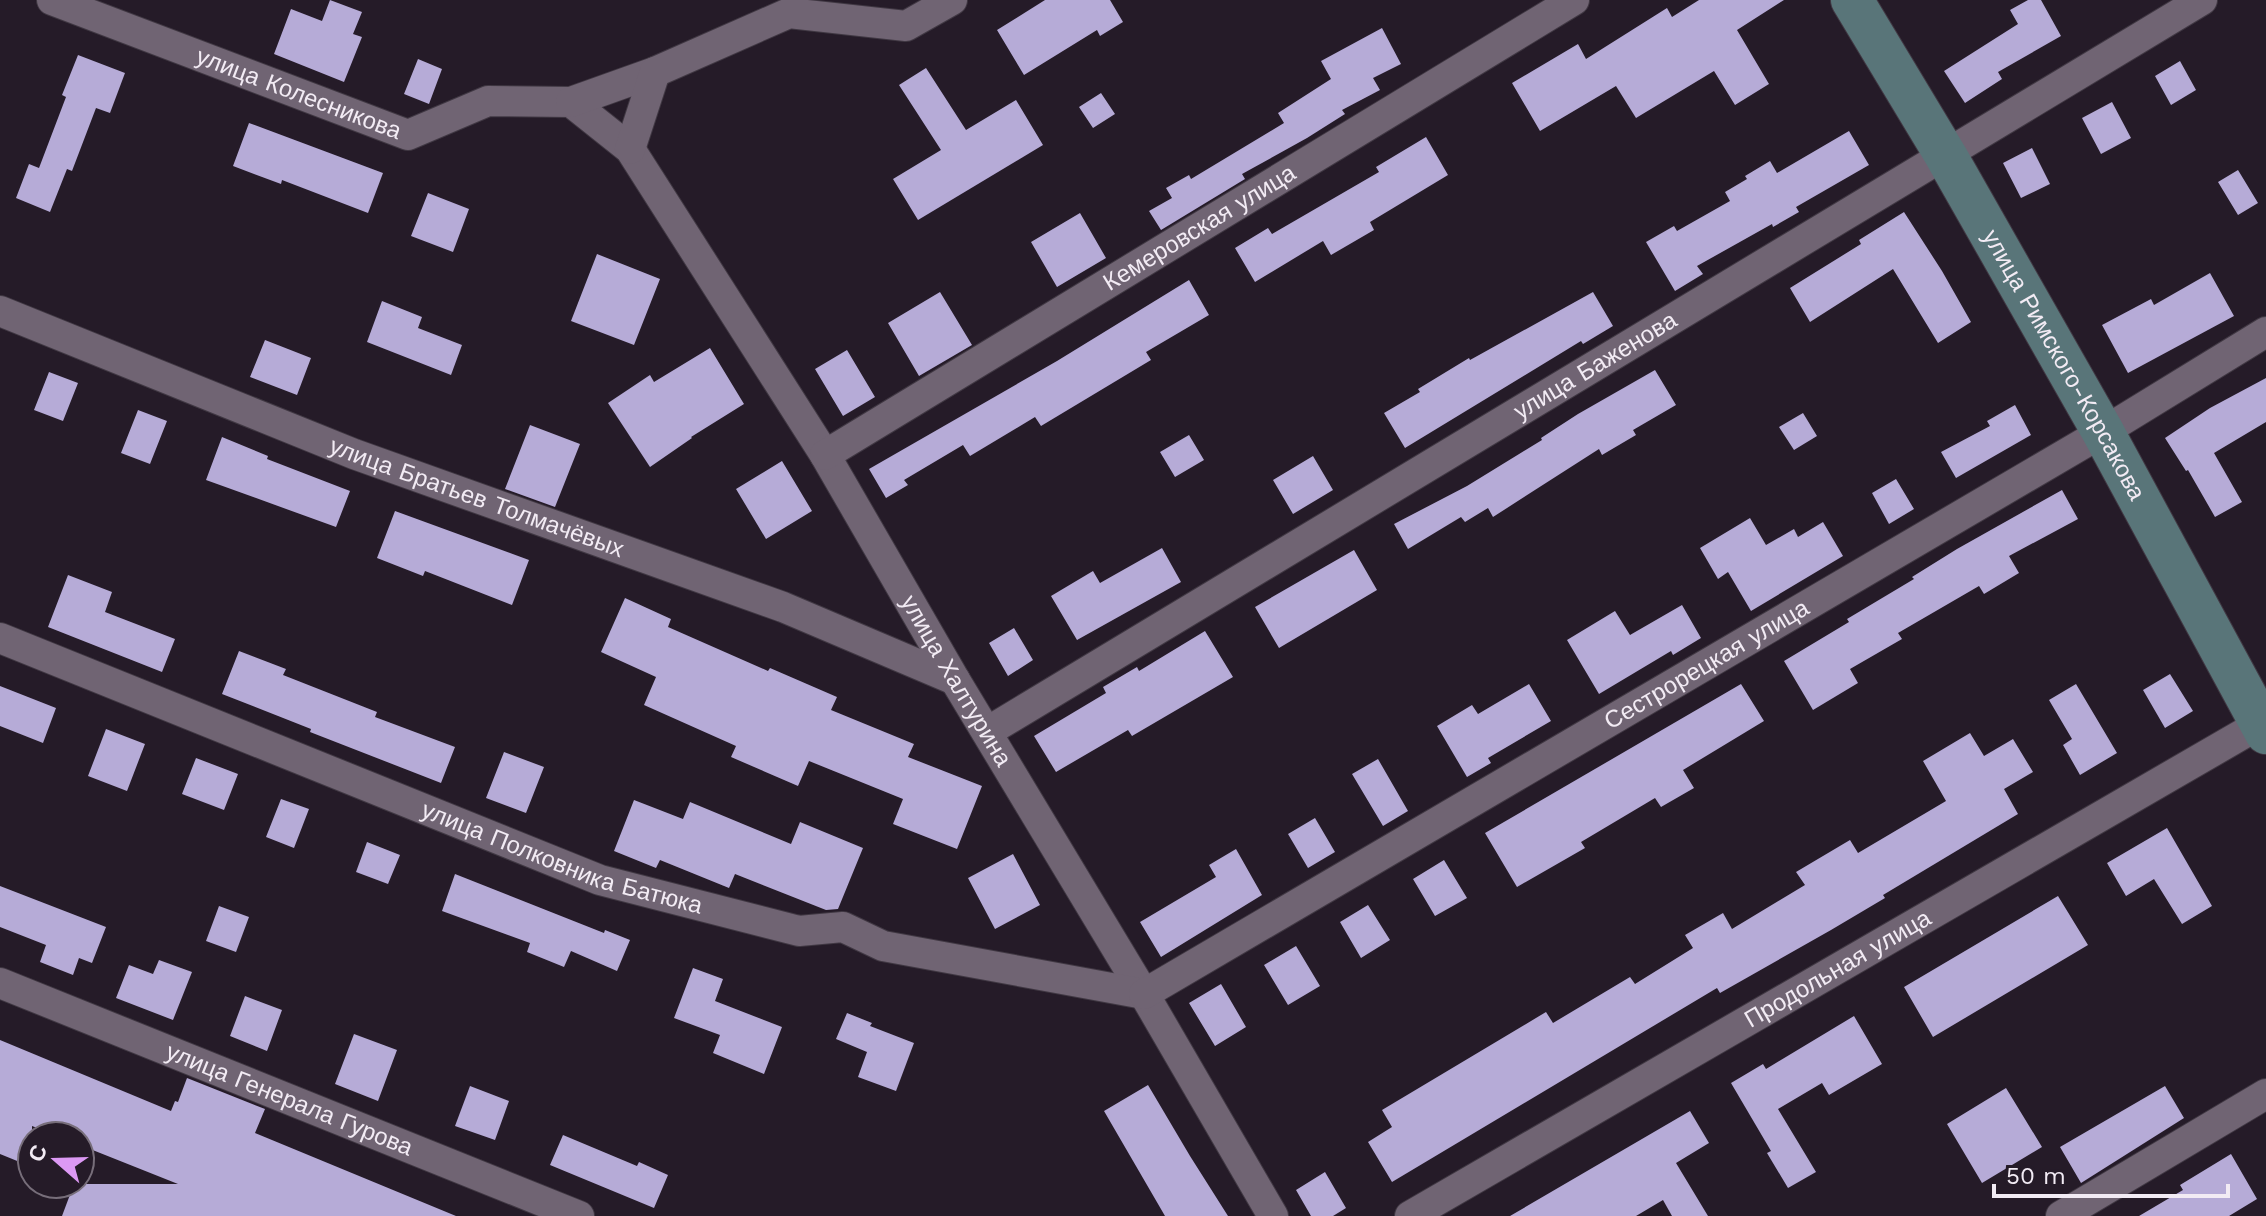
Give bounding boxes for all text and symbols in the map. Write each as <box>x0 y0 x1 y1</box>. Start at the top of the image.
street label: улица Колесникова <box>192 42 406 145</box>
street label: Кемеровская улица <box>1098 158 1301 297</box>
street label: улица Римского-Корсакова <box>1977 225 2152 506</box>
street label: улица Баженова <box>1509 305 1682 425</box>
street label: улица Братьев Толмачёвых <box>325 432 628 563</box>
street label: улица Халтурина <box>895 590 1018 772</box>
street label: Сестрорецкая улица <box>1599 593 1814 735</box>
street label: улица Полковника Батюка <box>417 796 706 920</box>
street label: Продольная улица <box>1739 903 1936 1033</box>
street label: улица Генерала Гурова <box>162 1037 418 1162</box>
north arrow <box>16 1120 96 1200</box>
text: С <box>23 1141 52 1165</box>
scale bar <box>1994 1148 2228 1198</box>
text: 50 m <box>2006 1162 2066 1190</box>

